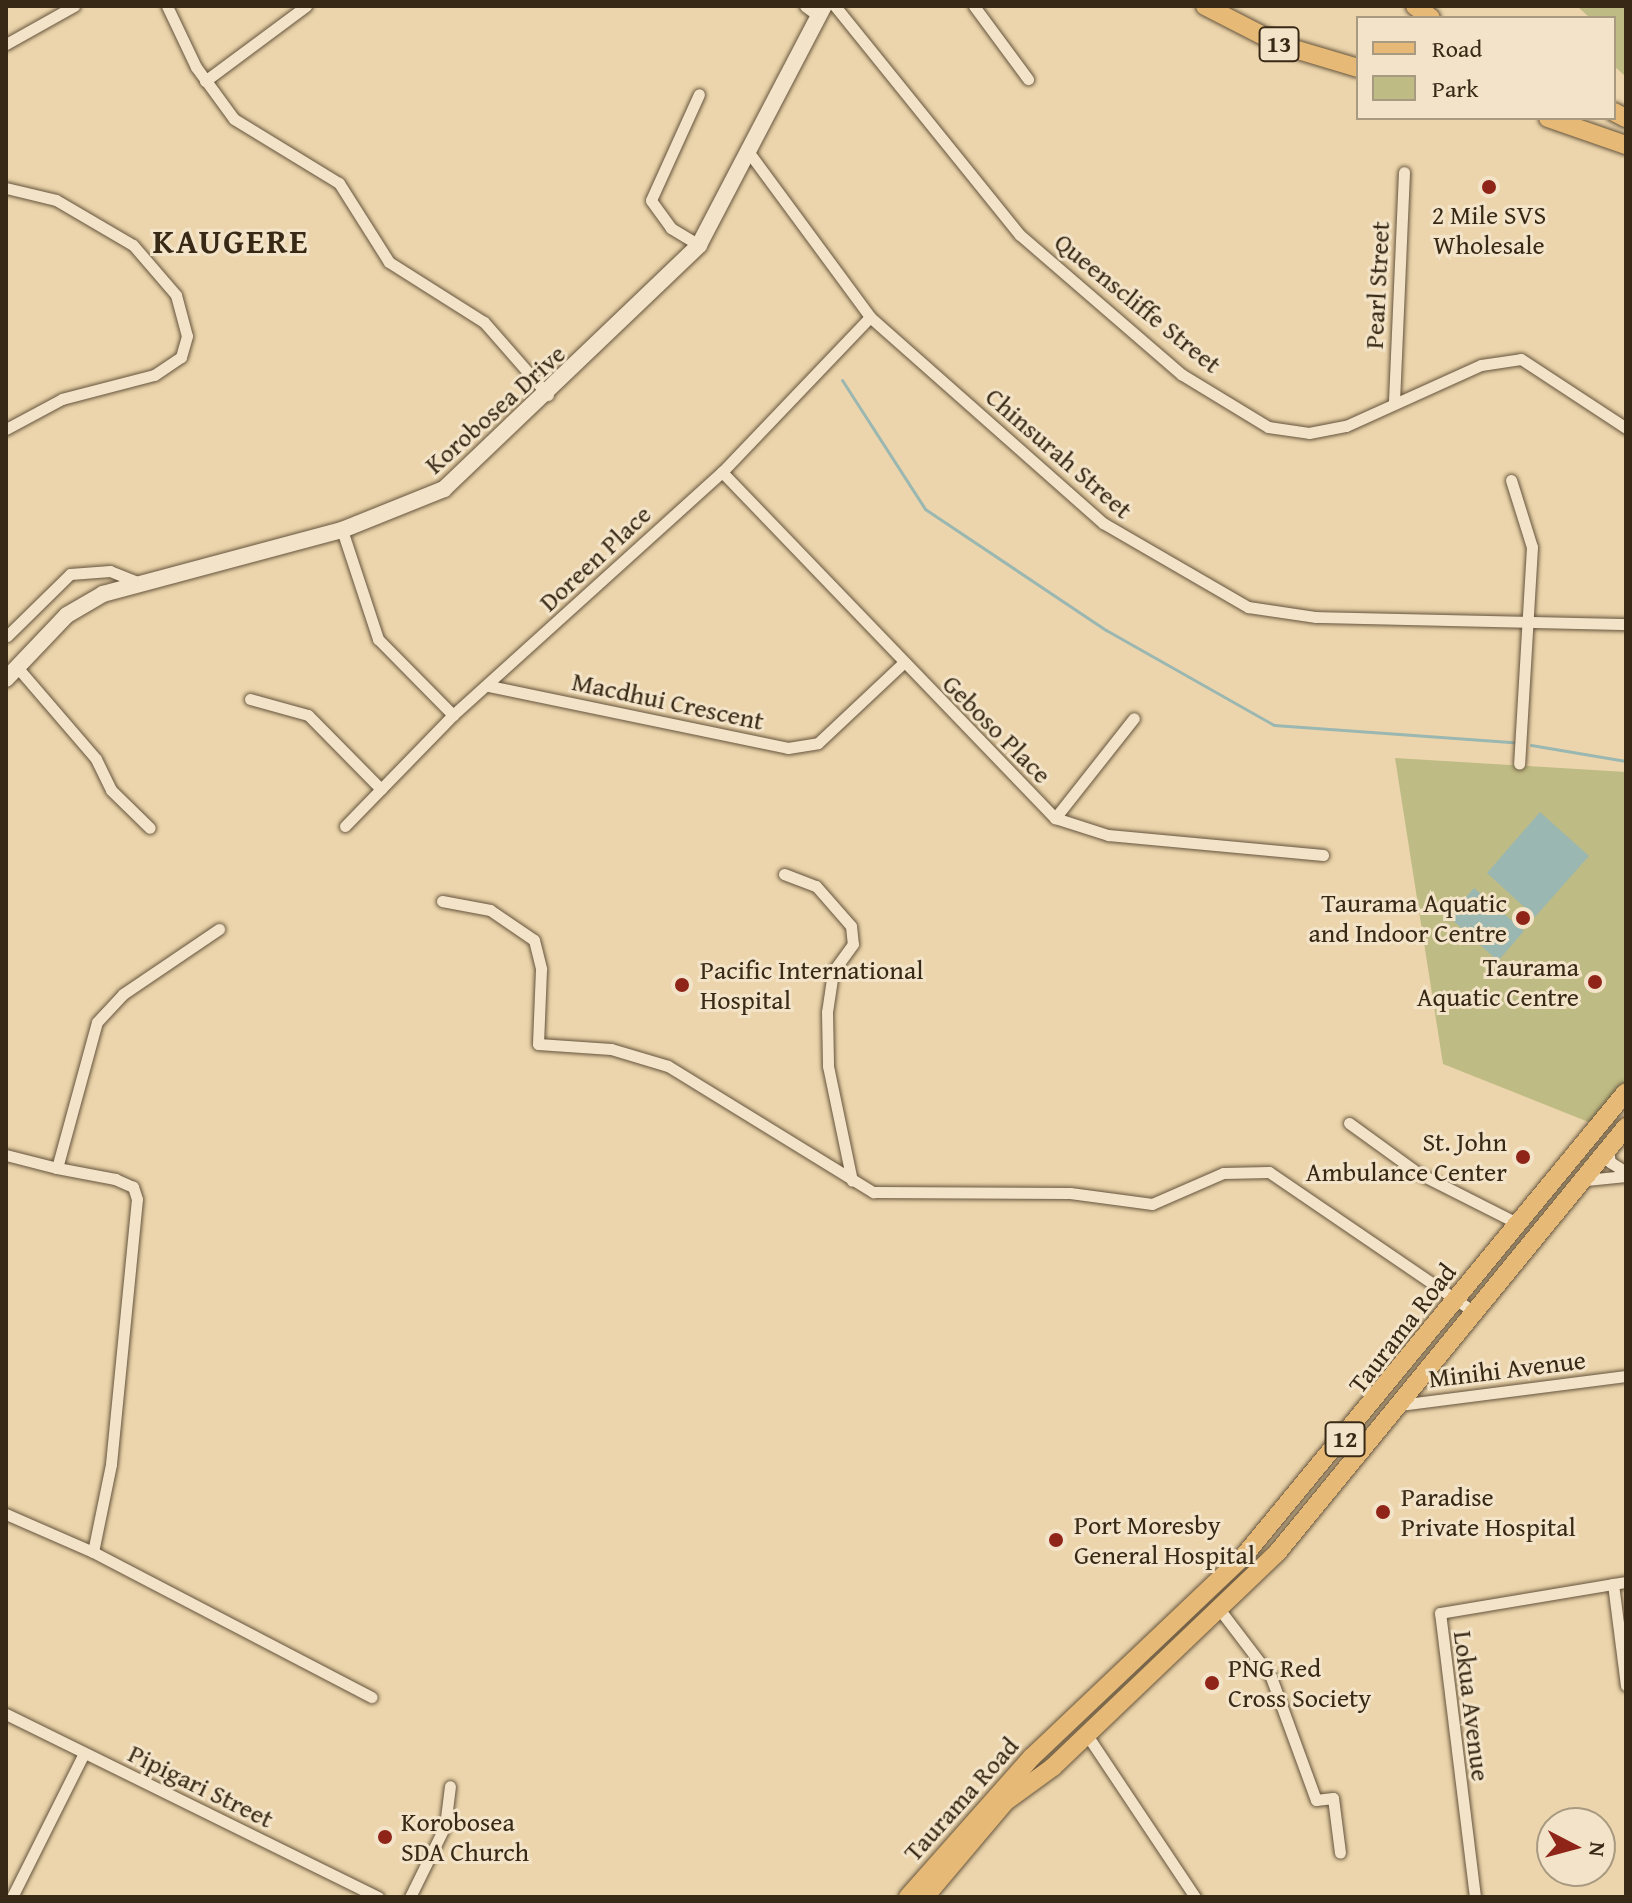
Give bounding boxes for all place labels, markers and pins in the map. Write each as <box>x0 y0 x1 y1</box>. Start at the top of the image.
marker: 2 Mile SVS Wholesale <box>1480 178 1498 196</box>
place label: 2 Mile SVS Wholesale <box>1432 199 1546 260</box>
place label: Taurama Aquatic and Indoor Centre <box>1308 887 1507 948</box>
marker: Taurama Aquatic and Indoor Centre <box>1514 909 1532 927</box>
place label: Taurama Aquatic Centre <box>1417 951 1579 1012</box>
place label: Pacific International Hospital <box>700 954 924 1016</box>
marker: Taurama Aquatic Centre <box>1586 973 1604 991</box>
marker: Pacific International Hospital <box>671 974 693 996</box>
place label: St. John Ambulance Center <box>1306 1126 1507 1188</box>
marker: St. John Ambulance Center <box>1514 1148 1532 1166</box>
place label: Paradise Private Hospital <box>1401 1481 1576 1542</box>
marker: Paradise Private Hospital <box>1372 1501 1394 1523</box>
place label: Port Moresby General Hospital <box>1074 1509 1255 1570</box>
marker: Port Moresby General Hospital <box>1045 1529 1067 1551</box>
place label: PNG Red Cross Society <box>1228 1652 1371 1714</box>
marker: PNG Red Cross Society <box>1203 1674 1221 1692</box>
place label: Korobosea SDA Church <box>401 1806 529 1868</box>
marker: Korobosea SDA Church <box>376 1828 394 1846</box>

